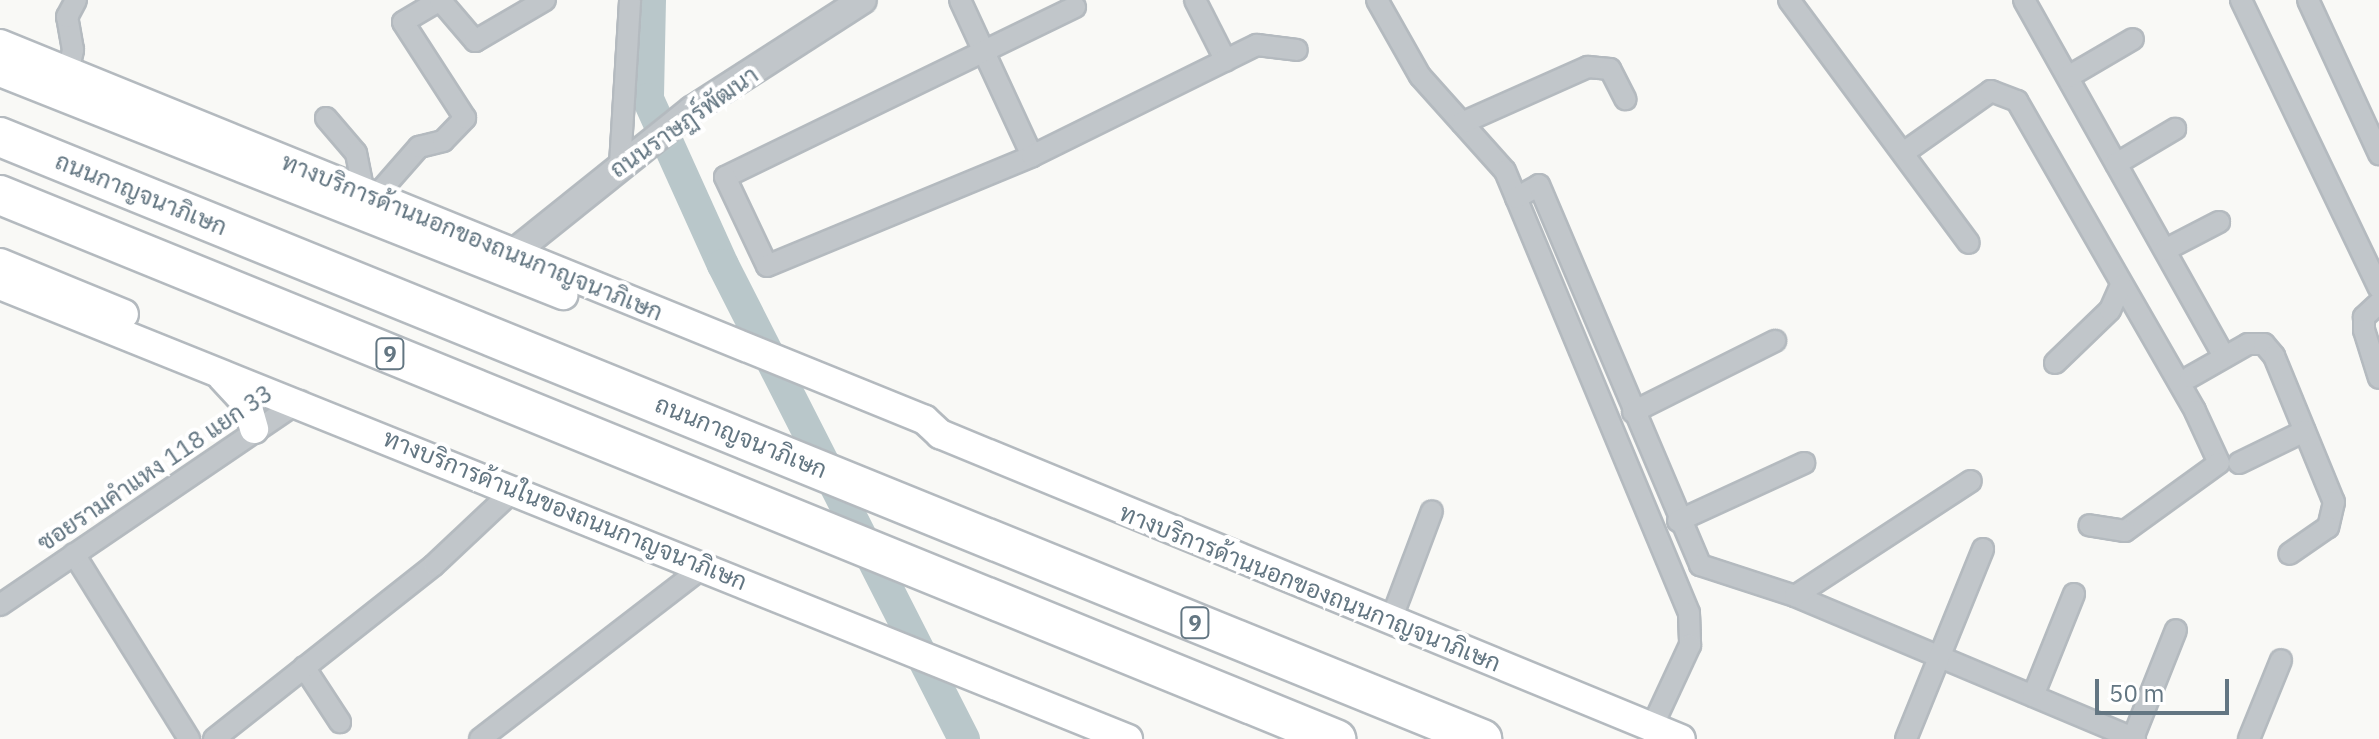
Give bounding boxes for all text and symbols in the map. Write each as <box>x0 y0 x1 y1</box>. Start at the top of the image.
street label: ถนนราษฏร์พัฒนา <box>604 60 764 184</box>
street label: ถนนกาญจนาภิเษก <box>51 146 231 242</box>
street label: ทางบริการด้านนอกของถนนกาญจนาภิเษก <box>277 147 667 327</box>
road number: 9 <box>374 336 406 372</box>
street label: ซอยรามคำแหง 118 แยก 33 <box>32 379 278 557</box>
street label: ถนนกาญจนาภิเษก <box>651 389 831 485</box>
street label: ทางบริการด้านในของถนนกาญจนาภิเษก <box>379 424 751 596</box>
street label: ทางบริการด้านนอกของถนนกาญจนาภิเษก <box>1115 498 1505 678</box>
road number: 9 <box>1179 605 1211 641</box>
scale bar <box>2099 663 2233 713</box>
text: 50 m <box>2109 677 2164 709</box>

